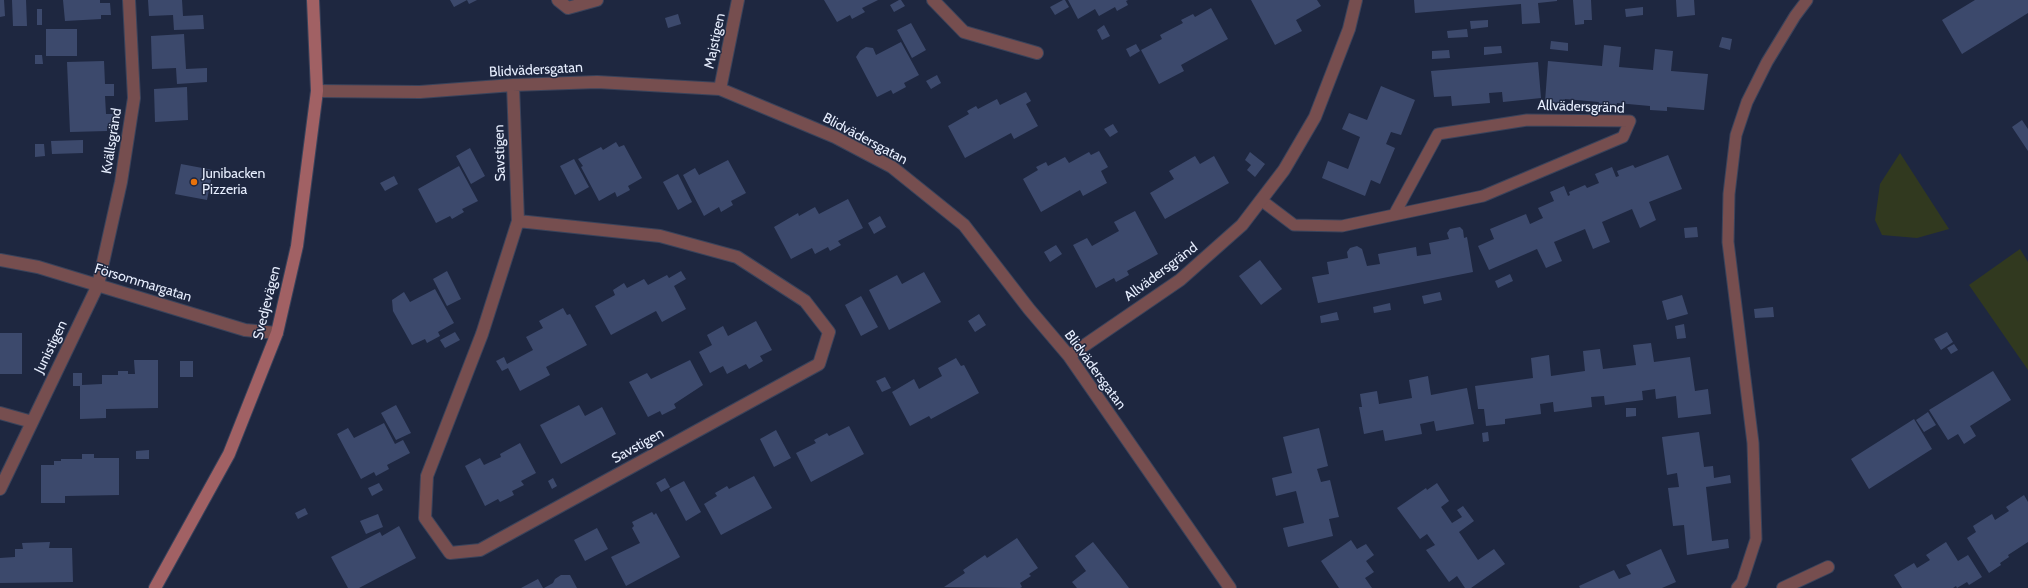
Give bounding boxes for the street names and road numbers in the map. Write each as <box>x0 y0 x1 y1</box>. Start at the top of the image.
street label: Majstigen <box>701 12 729 70</box>
street label: Blidvädersgatan <box>489 59 583 81</box>
street label: Allvädersgränd <box>1537 97 1625 117</box>
street label: Kvällsgränd <box>98 107 126 175</box>
street label: Blidvädersgatan <box>820 110 910 168</box>
street label: Savstigen <box>491 124 509 182</box>
street label: Allvädersgränd <box>1121 239 1201 305</box>
street label: Försommargatan <box>92 260 194 306</box>
street label: Svedjevägen <box>250 264 284 342</box>
street label: Junistigen <box>31 318 71 376</box>
street label: Blidvädersgatan <box>1061 327 1129 413</box>
street label: Savstigen <box>609 425 667 467</box>

